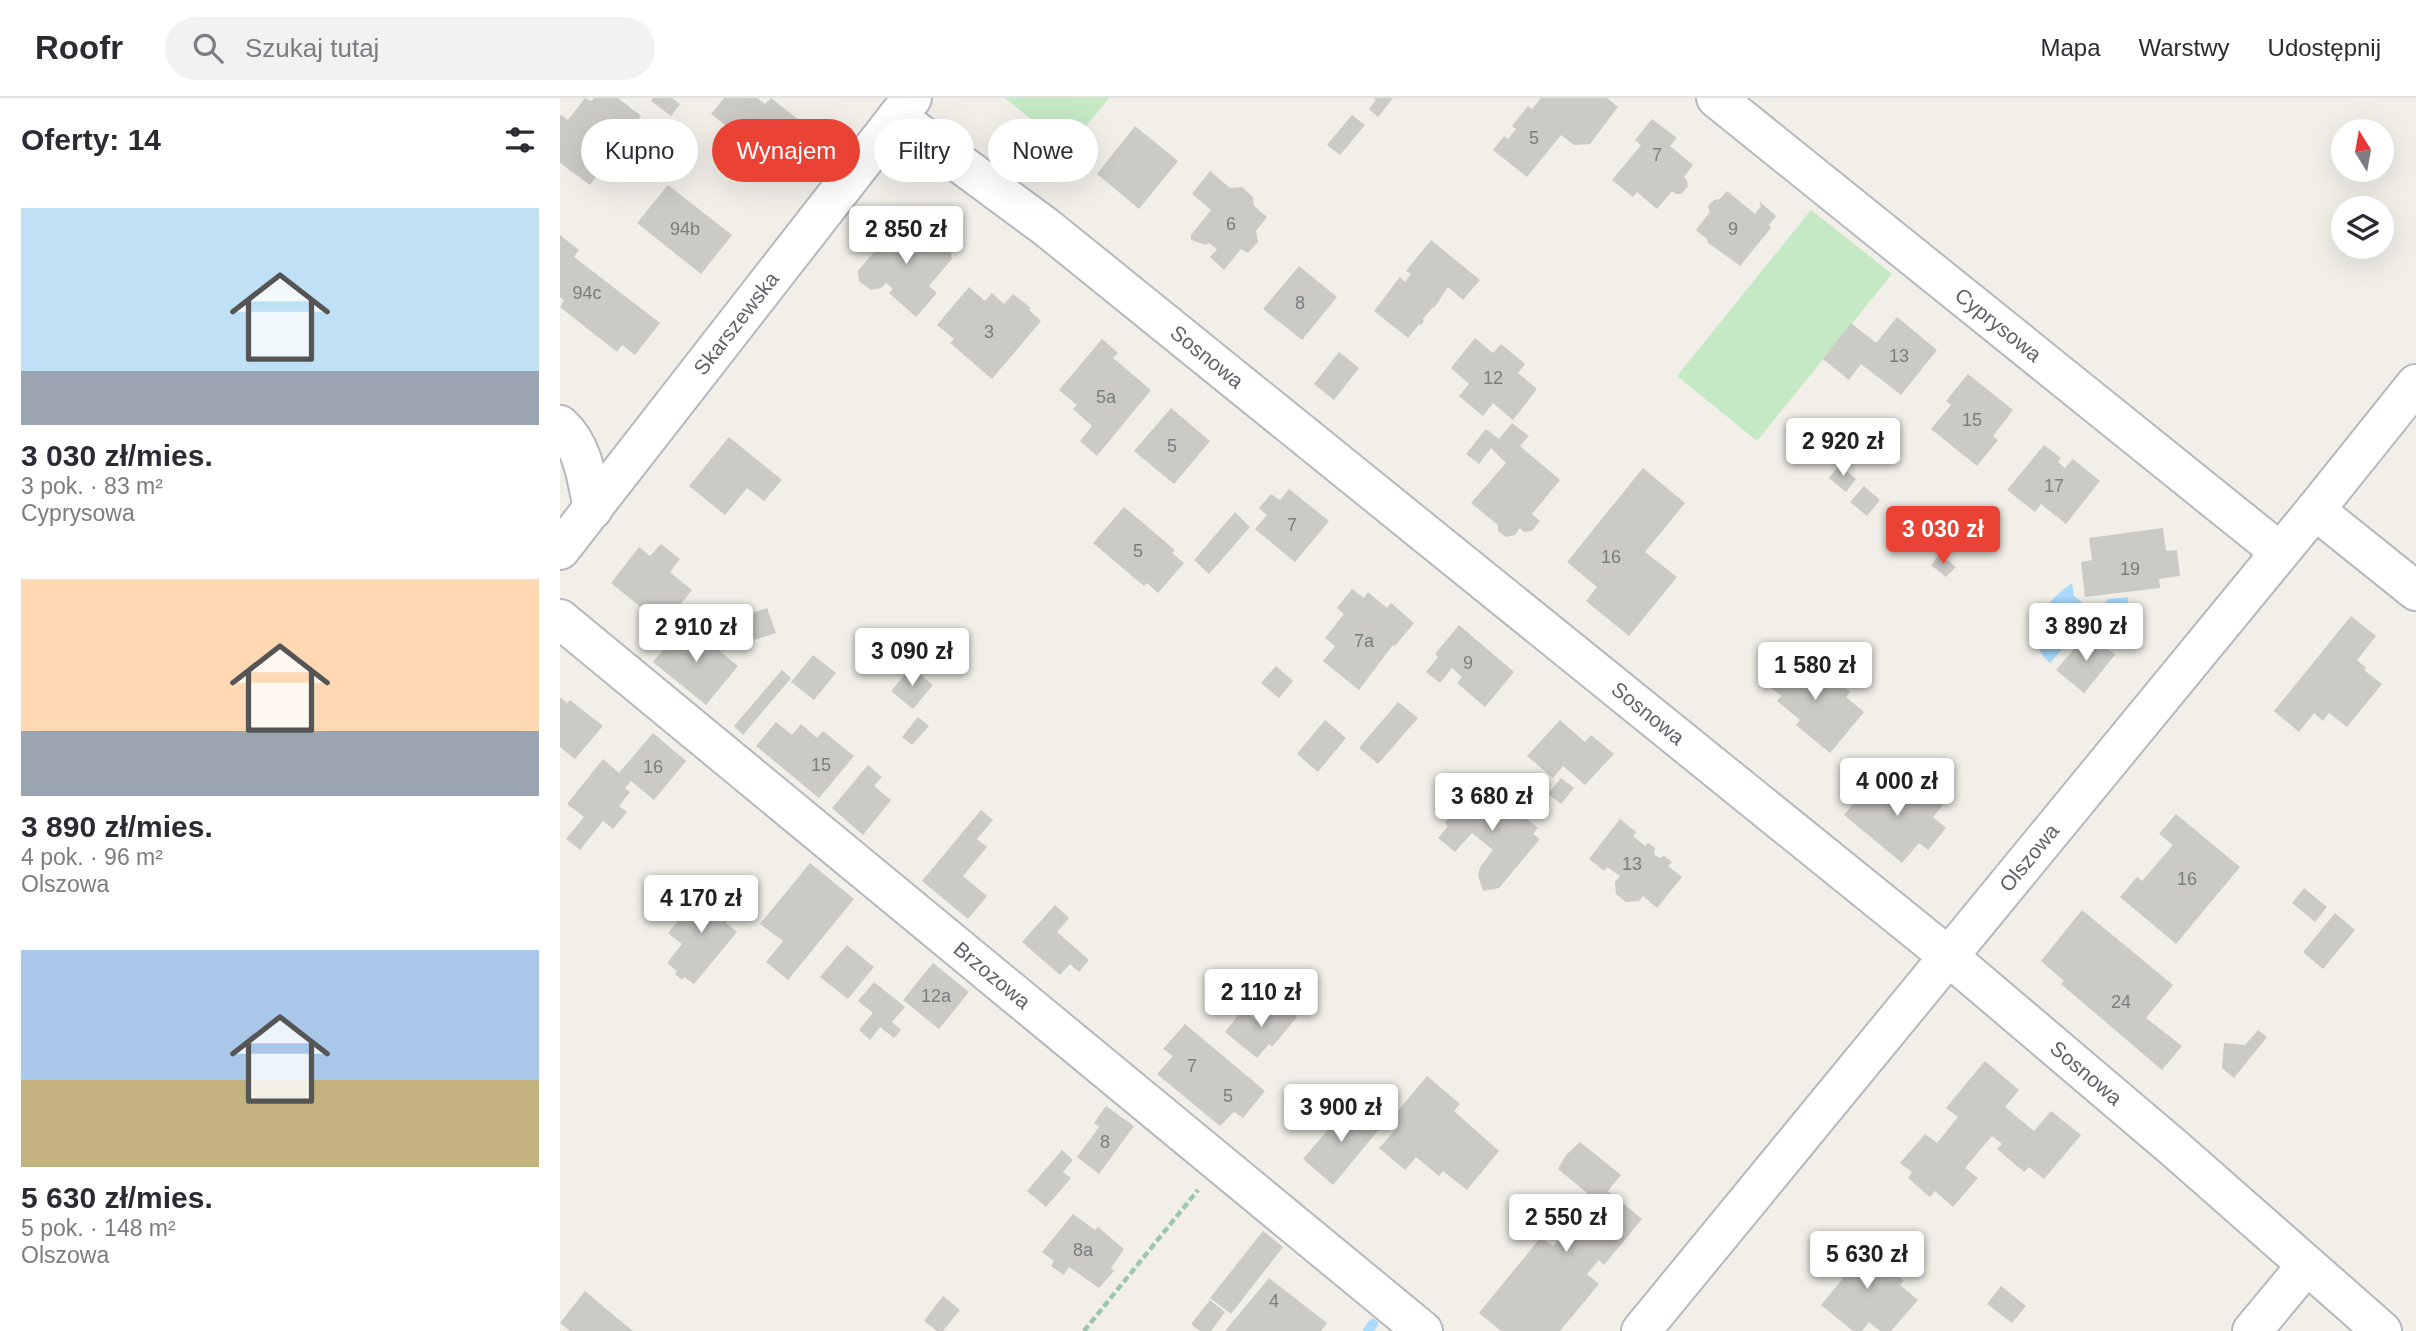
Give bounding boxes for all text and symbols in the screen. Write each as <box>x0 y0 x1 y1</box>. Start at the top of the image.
search box <box>165 17 655 80</box>
text: Roofr <box>35 29 123 66</box>
icon: search <box>189 29 227 67</box>
text: Szukaj tutaj <box>245 33 379 63</box>
text: Mapa <box>2040 34 2100 61</box>
text: Warstwy <box>2138 34 2230 61</box>
text: Udostępnij <box>2268 34 2381 61</box>
chip: Kupno <box>581 119 698 182</box>
chip: Wynajem <box>712 119 860 182</box>
chip: Filtry <box>874 119 974 182</box>
chip: Nowe <box>988 119 1098 182</box>
north arrow <box>2331 119 2394 182</box>
map controls <box>2331 119 2394 259</box>
icon: filters <box>501 121 539 159</box>
text: Oferty: 14 <box>21 123 161 156</box>
house number: 5 <box>1529 128 1539 148</box>
house number: 7 <box>1652 145 1662 165</box>
button: layers <box>2331 196 2394 259</box>
pin: 2 850 zł <box>834 206 978 266</box>
house number: 6 <box>1226 214 1236 234</box>
text: 2 850 zł <box>865 216 947 242</box>
house number: 94b <box>670 219 700 239</box>
house number: 9 <box>1728 219 1738 239</box>
icon: home <box>217 254 343 380</box>
street label: Skarszewska <box>689 267 783 379</box>
house number: 94c <box>572 283 602 303</box>
street label: Cyprysowa <box>1951 283 2046 366</box>
house number: 8 <box>1295 293 1305 313</box>
street label: Sosnowa <box>1166 320 1248 393</box>
house number: 3 <box>984 322 994 342</box>
house number: 13 <box>1889 346 1909 366</box>
house number: 12 <box>1483 368 1503 388</box>
house number: 5a <box>1096 387 1117 407</box>
house number: 15 <box>1962 410 1982 430</box>
pin: 2 920 zł <box>1771 418 1915 478</box>
text: 2 920 zł <box>1802 428 1884 454</box>
house number: 5 <box>1167 436 1177 456</box>
text: 3 030 zł/mies. <box>21 439 213 472</box>
text: 3 pok. · 83 m² <box>21 473 163 499</box>
house number: 17 <box>2044 476 2064 496</box>
text: Cyprysowa <box>21 500 135 526</box>
pin: 3 030 zł <box>1871 506 2015 566</box>
house number: 7 <box>1287 515 1297 535</box>
text: 3 030 zł <box>1902 516 1984 542</box>
house number: 5 <box>1133 541 1143 561</box>
house number: 16 <box>1601 547 1621 567</box>
house number: 19 <box>2120 559 2140 579</box>
pin: 3 890 zł <box>2014 603 2158 663</box>
pin: 2 910 zł <box>624 604 768 664</box>
text: 3 890 zł <box>2045 613 2127 639</box>
text: 2 910 zł <box>655 614 737 640</box>
icon: home <box>217 625 343 751</box>
pin: 3 090 zł <box>840 628 984 688</box>
house number: 7a <box>1354 631 1375 651</box>
text: 3 090 zł <box>871 638 953 664</box>
pin: 1 580 zł <box>1743 642 1887 702</box>
text: 1 580 zł <box>1774 652 1856 678</box>
house number: 9 <box>1463 653 1473 673</box>
street label: Sosnowa <box>1607 677 1689 749</box>
house number: 15 <box>811 755 831 775</box>
house number: 16 <box>643 757 663 777</box>
pin: 4 000 zł <box>1825 758 1969 818</box>
text: 4 000 zł <box>1856 768 1938 794</box>
pin: 3 680 zł <box>1420 774 1564 833</box>
text: 3 680 zł <box>1451 783 1533 809</box>
text: 3 890 zł/mies. <box>21 810 213 843</box>
street label: Olszowa <box>1994 819 2064 896</box>
text: 4 pok. · 96 m² <box>21 844 163 870</box>
house number: 13 <box>1622 854 1642 874</box>
house number: 16 <box>2177 869 2197 889</box>
text: Olszowa <box>21 871 109 897</box>
pin: 4 170 zł <box>629 876 773 935</box>
text: 4 170 zł <box>660 885 742 911</box>
street label: Brzozowa <box>949 937 1035 1013</box>
pin: 2 110 zł <box>1189 970 1333 1029</box>
text: 2 110 zł <box>1221 979 1301 1005</box>
house number: 12a <box>921 986 952 1006</box>
house number: 24 <box>2111 992 2131 1012</box>
icon: home <box>217 996 343 1122</box>
street label: Sosnowa <box>2046 1036 2127 1110</box>
house number: 7 <box>1187 1056 1197 1076</box>
pin: 3 900 zł <box>1269 1084 1413 1144</box>
house number: 5 <box>1223 1086 1233 1106</box>
text: 3 900 zł <box>1300 1094 1382 1120</box>
house number: 8 <box>1100 1132 1110 1152</box>
text: 5 630 zł/mies. <box>21 1181 213 1214</box>
pin: 2 550 zł <box>1494 1194 1638 1254</box>
text: 2 550 zł <box>1525 1204 1607 1230</box>
text: 5 pok. · 148 m² <box>21 1215 176 1241</box>
pin: 5 630 zł <box>1795 1232 1939 1291</box>
house number: 8a <box>1073 1240 1094 1260</box>
text: 5 630 zł <box>1826 1241 1908 1267</box>
text: Olszowa <box>21 1242 109 1268</box>
house number: 4 <box>1269 1291 1279 1311</box>

